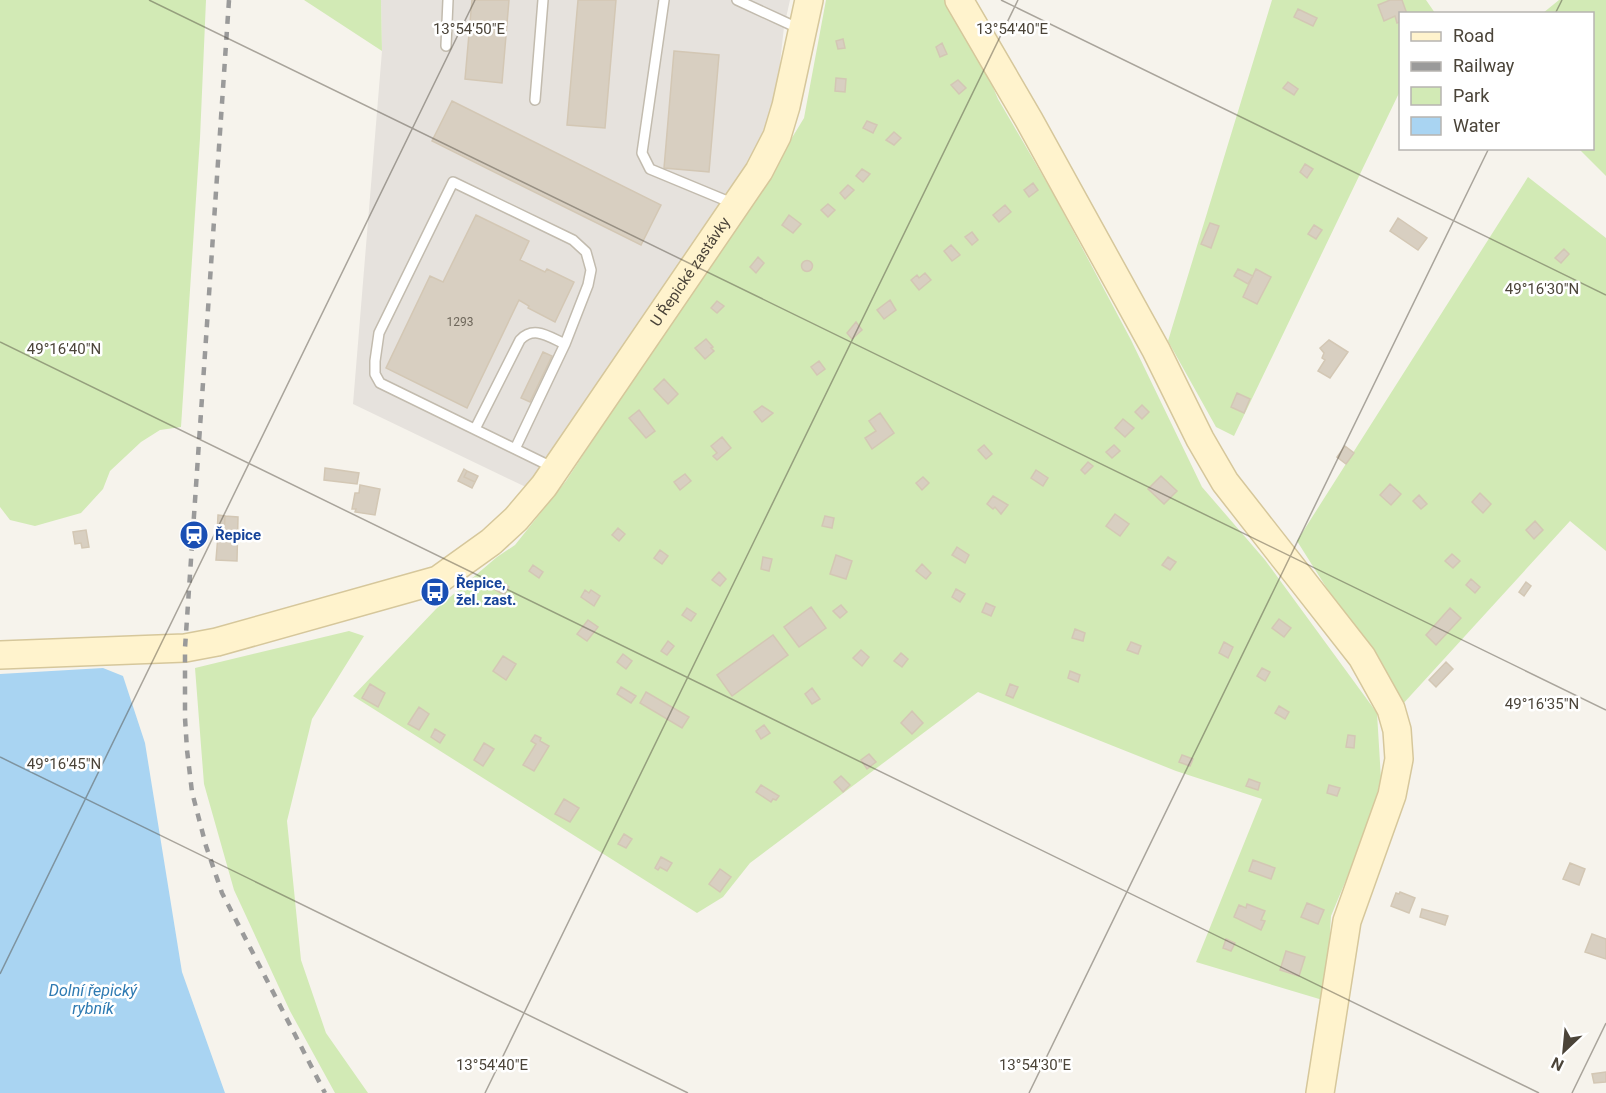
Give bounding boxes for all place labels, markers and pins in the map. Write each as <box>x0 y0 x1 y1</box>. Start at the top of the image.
station icon: Řepice <box>178 519 210 551</box>
place label: Řepice <box>215 526 261 544</box>
place label: Řepice, žel. zast. <box>456 574 516 609</box>
bus stop icon: Řepice, žel. zast. <box>419 576 451 608</box>

